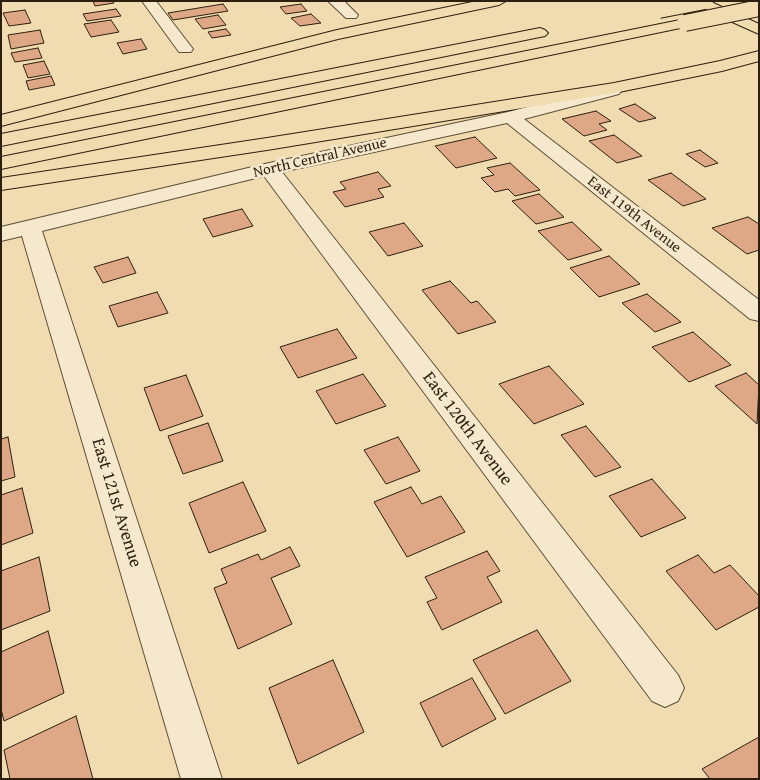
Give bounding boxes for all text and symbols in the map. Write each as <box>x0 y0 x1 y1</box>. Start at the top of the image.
street label: North Central Avenue <box>252 134 388 182</box>
street label: East 119th Avenue <box>584 173 684 257</box>
street label: East 120th Avenue <box>417 368 517 490</box>
street label: East 121st Avenue <box>86 436 146 570</box>

